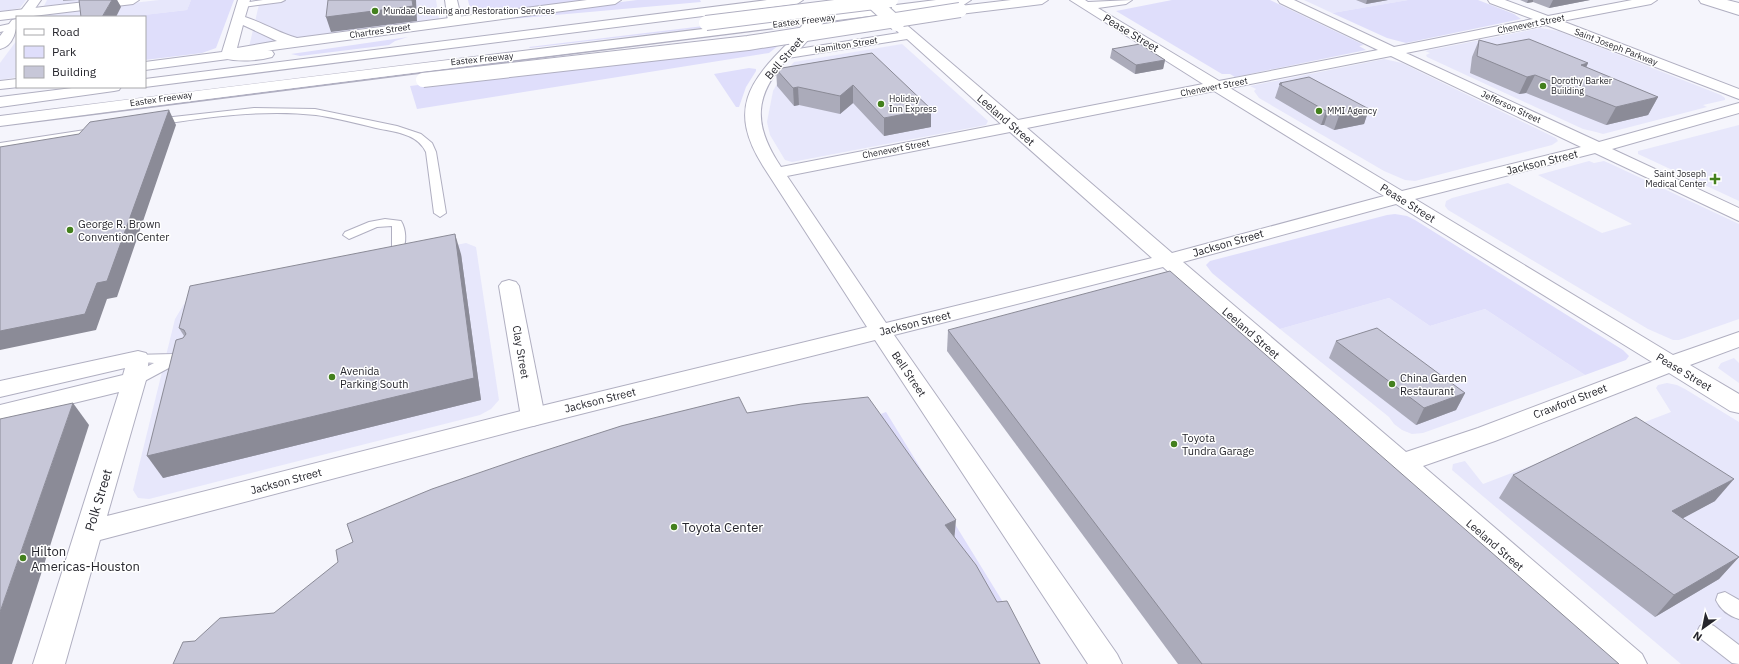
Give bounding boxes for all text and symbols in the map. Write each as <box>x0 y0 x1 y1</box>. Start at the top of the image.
place label: Mundae Cleaning and Restoration Services <box>383 5 555 16</box>
marker: Mundae Cleaning and Restoration Services <box>370 6 380 16</box>
street label: Eastex Freeway <box>772 11 836 30</box>
street label: Pease Street <box>1101 11 1162 55</box>
street label: Chenevert Street <box>1496 12 1565 35</box>
legend <box>16 16 146 88</box>
street label: Chartres Street <box>349 21 411 40</box>
text: Road <box>52 24 80 39</box>
street label: Saint Joseph Parkway <box>1573 26 1660 68</box>
street label: Bell Street <box>762 34 806 82</box>
street label: Hamilton Street <box>814 34 878 55</box>
text: Park <box>52 44 77 59</box>
street label: Eastex Freeway <box>450 50 514 67</box>
text: Building <box>52 64 97 79</box>
street label: Chenevert Street <box>1179 75 1248 98</box>
place label: Dorothy Barker Building <box>1551 75 1613 96</box>
marker: Dorothy Barker Building <box>1538 81 1548 91</box>
street label: Jefferson Street <box>1479 88 1543 125</box>
street label: Eastex Freeway <box>129 89 193 108</box>
street label: Leeland Street <box>974 91 1038 149</box>
place label: Holiday Inn Express <box>889 93 937 114</box>
marker: Holiday Inn Express <box>876 99 886 109</box>
place label: MMI Agency <box>1327 105 1377 116</box>
marker: MMI Agency <box>1314 106 1324 116</box>
street label: Chenevert Street <box>861 137 930 160</box>
street label: Jackson Street <box>1505 146 1579 178</box>
place label: Saint Joseph Medical Center <box>1645 168 1707 189</box>
marker: Saint Joseph Medical Center <box>1709 173 1721 185</box>
street label: Pease Street <box>1378 180 1438 226</box>
place label: George R. Brown Convention Center <box>78 217 169 244</box>
marker: George R. Brown Convention Center <box>65 225 75 235</box>
street label: Jackson Street <box>1191 226 1265 260</box>
street label: Leeland Street <box>1219 304 1283 362</box>
street label: Jackson Street <box>878 307 952 339</box>
street label: Clay Street <box>509 324 533 380</box>
street label: Bell Street <box>889 349 929 400</box>
street label: Pease Street <box>1654 350 1715 394</box>
place label: Avenida Parking South <box>340 364 409 391</box>
place label: China Garden Restaurant <box>1400 371 1467 398</box>
marker: Avenida Parking South <box>327 372 337 382</box>
marker: China Garden Restaurant <box>1387 379 1397 389</box>
street label: Crawford Street <box>1531 380 1609 421</box>
street label: Jackson Street <box>563 384 637 416</box>
place label: Toyota Tundra Garage <box>1182 431 1254 458</box>
marker: Toyota Tundra Garage <box>1169 439 1179 449</box>
street label: Jackson Street <box>249 465 323 497</box>
street label: Polk Street <box>81 467 116 533</box>
street label: Leeland Street <box>1463 516 1527 574</box>
place label: Toyota Center <box>682 519 763 536</box>
marker: Toyota Center <box>669 522 679 532</box>
place label: Hilton Americas-Houston <box>31 543 140 575</box>
marker: Hilton Americas-Houston <box>18 553 28 563</box>
north arrow <box>1683 608 1723 648</box>
text: N <box>1690 628 1705 644</box>

